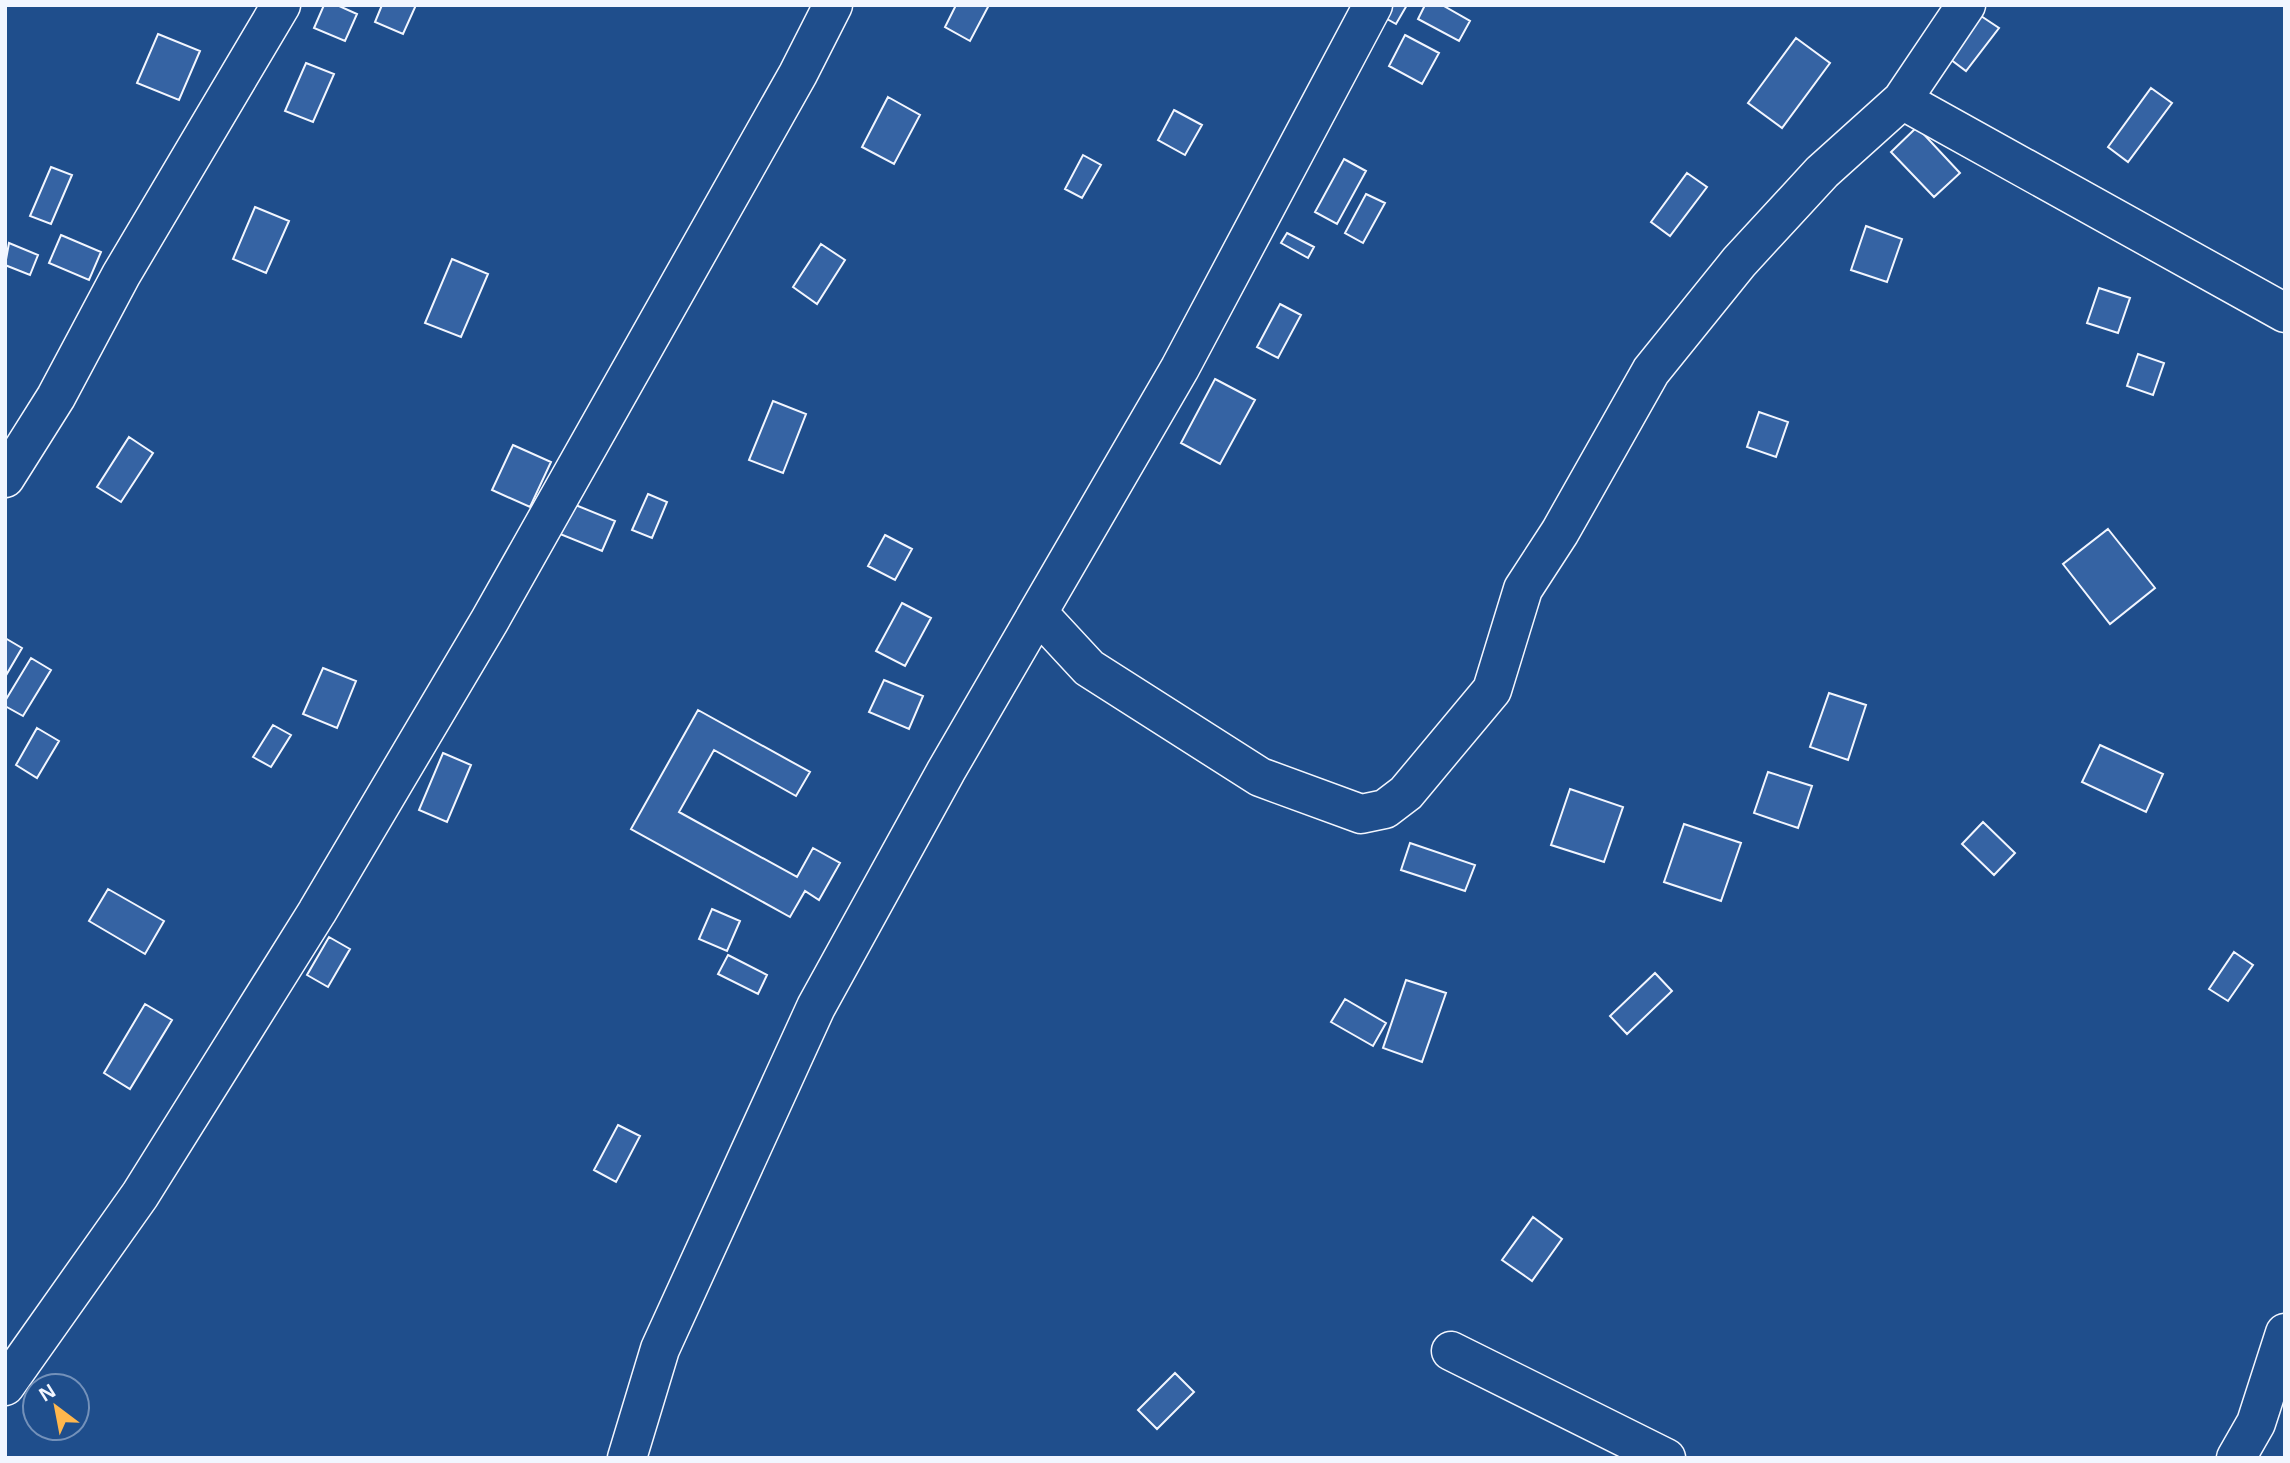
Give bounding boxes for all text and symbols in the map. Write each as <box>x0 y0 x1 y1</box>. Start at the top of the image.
north arrow <box>21 1372 91 1442</box>
text: N <box>34 1377 60 1408</box>

